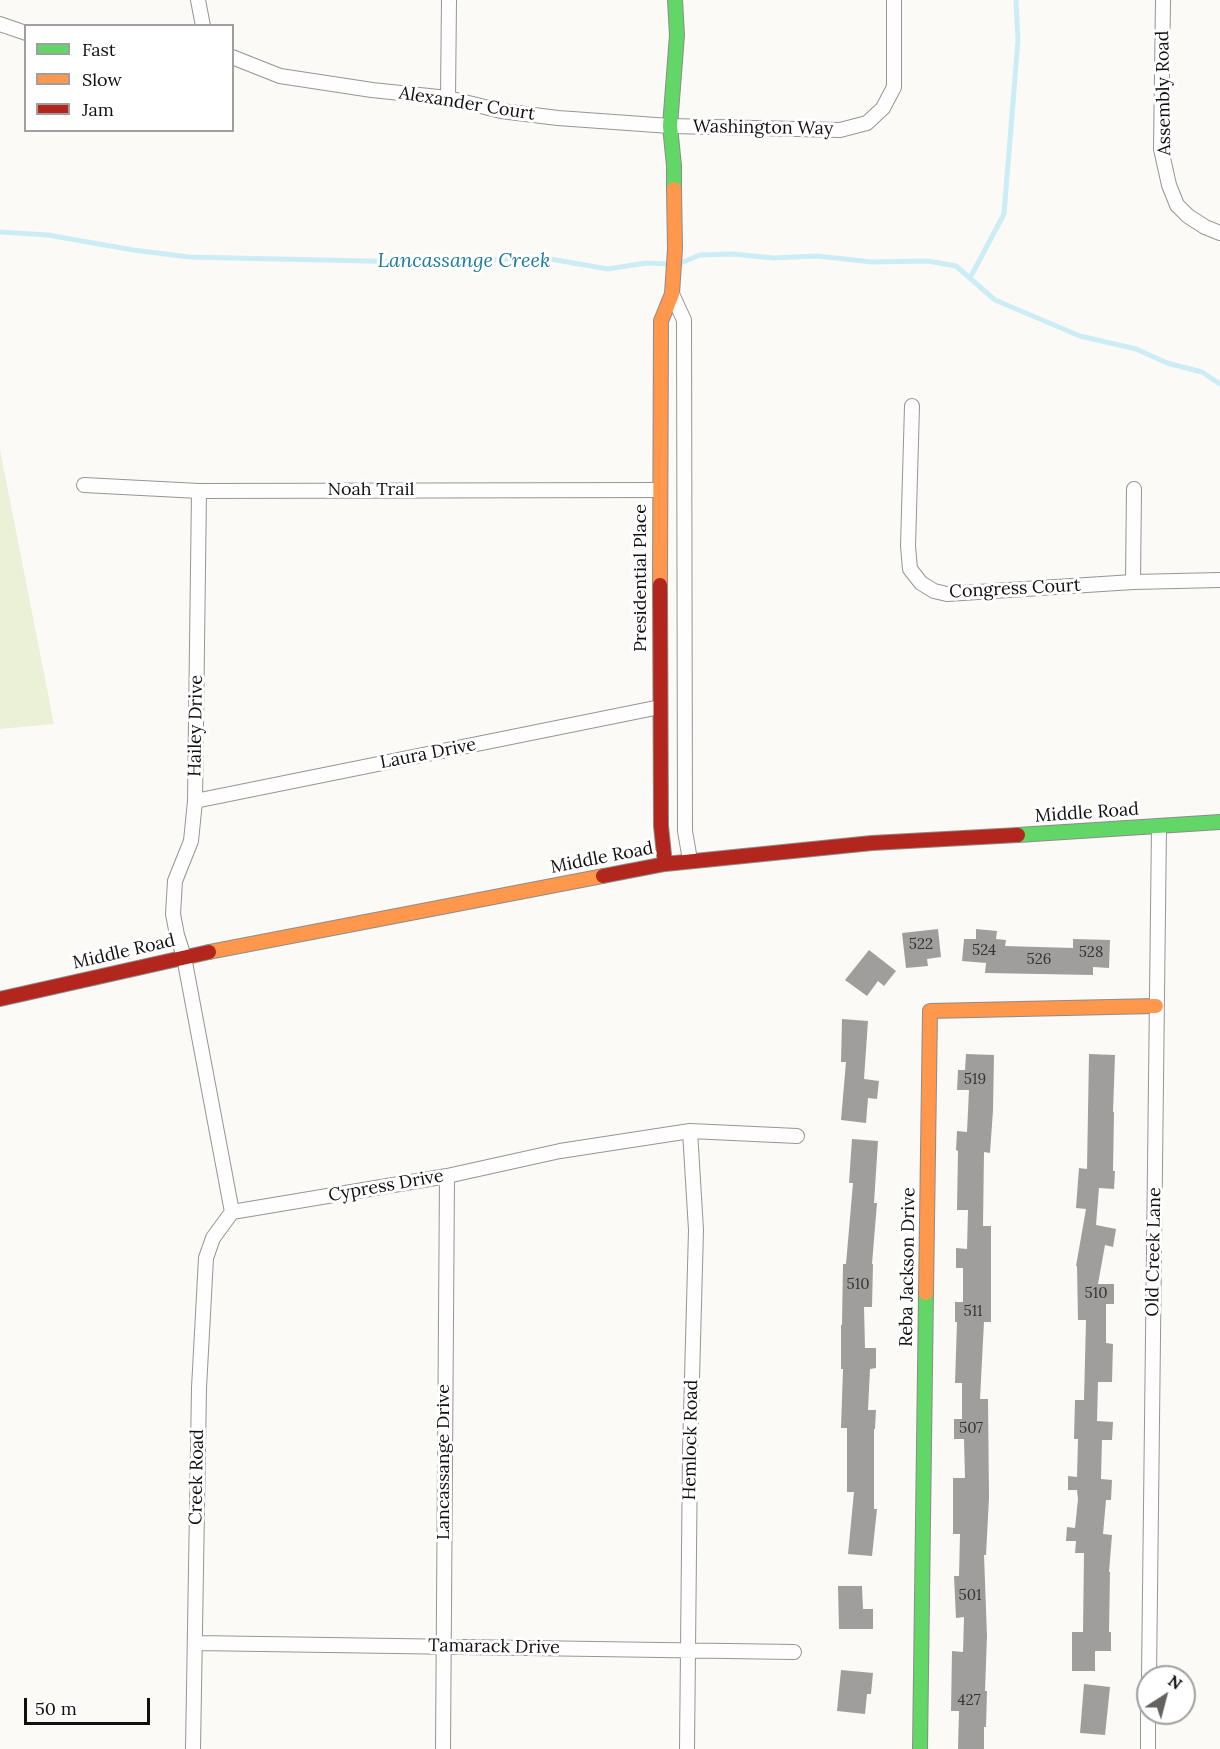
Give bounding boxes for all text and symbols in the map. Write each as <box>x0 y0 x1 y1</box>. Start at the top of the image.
legend <box>24 24 234 132</box>
street label: Assembly Road <box>1152 30 1176 156</box>
text: Fast <box>82 38 116 61</box>
text: Slow <box>82 68 122 91</box>
street label: Alexander Court <box>397 83 537 125</box>
text: Jam <box>82 98 114 121</box>
street label: Washington Way <box>693 116 833 140</box>
water label: Lancassange Creek <box>378 249 550 273</box>
street label: Noah Trail <box>327 479 415 501</box>
street label: Presidential Place <box>630 504 652 652</box>
street label: Congress Court <box>949 575 1081 603</box>
street label: Hailey Drive <box>184 675 208 777</box>
street label: Laura Drive <box>378 734 478 774</box>
street label: Middle Road <box>1034 799 1140 827</box>
street label: Middle Road <box>549 837 655 879</box>
street label: Middle Road <box>71 930 177 974</box>
house number: 522 <box>909 936 933 954</box>
house number: 524 <box>972 942 996 960</box>
house number: 528 <box>1079 944 1103 962</box>
house number: 526 <box>1027 951 1051 969</box>
house number: 519 <box>964 1071 986 1089</box>
street label: Cypress Drive <box>327 1165 445 1207</box>
street label: Reba Jackson Drive <box>896 1187 920 1347</box>
street label: Old Creek Lane <box>1142 1187 1166 1317</box>
house number: 510 <box>847 1276 869 1294</box>
house number: 510 <box>1085 1285 1107 1303</box>
house number: 511 <box>963 1303 983 1321</box>
street label: Hemlock Road <box>679 1379 703 1501</box>
street label: Lancassange Drive <box>433 1384 455 1540</box>
house number: 507 <box>959 1420 983 1438</box>
street label: Creek Road <box>185 1429 209 1525</box>
house number: 501 <box>959 1587 981 1605</box>
street label: Tamarack Drive <box>428 1635 560 1659</box>
north arrow <box>1136 1665 1196 1725</box>
text: N <box>1165 1670 1186 1694</box>
scale bar <box>27 1686 153 1724</box>
house number: 427 <box>957 1692 981 1710</box>
text: 50 m <box>35 1697 77 1720</box>

